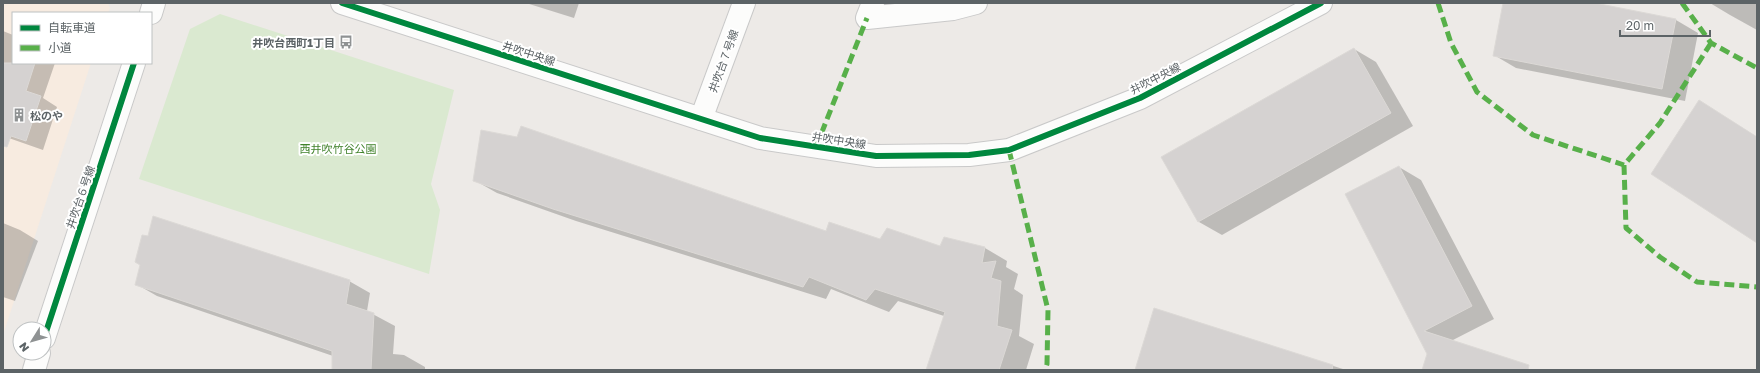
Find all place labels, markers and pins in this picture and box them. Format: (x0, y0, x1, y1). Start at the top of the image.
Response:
bus stop icon: 井吹台西町1丁目 (338, 34, 354, 50)
place label: 井吹台西町1丁目 (252, 36, 335, 49)
building icon: 松のや (11, 107, 27, 123)
place label: 松のや (30, 109, 63, 122)

